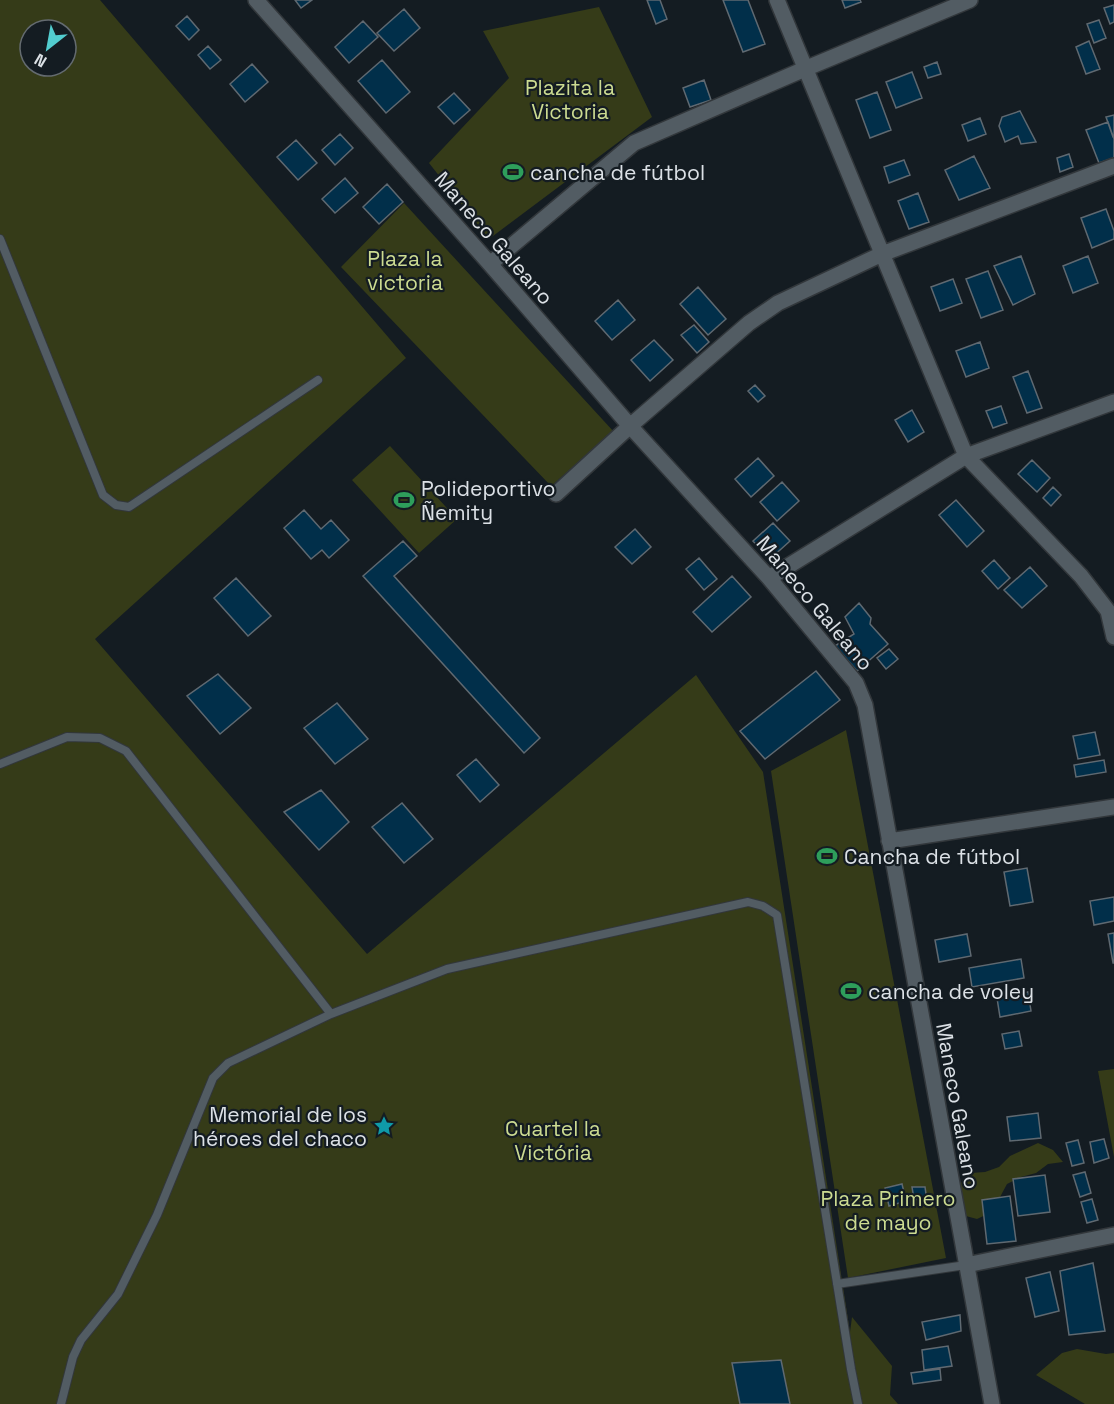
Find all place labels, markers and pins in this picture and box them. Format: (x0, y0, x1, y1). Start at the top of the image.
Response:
place label: cancha de fútbol (530, 159, 705, 186)
sports icon: cancha de fútbol (501, 160, 525, 184)
place label: Polideportivo Ñemity (421, 475, 556, 526)
sports icon: Polideportivo Ñemity (392, 488, 416, 512)
place label: Cancha de fútbol (844, 843, 1020, 870)
sports icon: Cancha de fútbol (815, 844, 839, 868)
place label: cancha de voley (868, 978, 1034, 1005)
sports icon: cancha de voley (839, 979, 863, 1003)
place label: Memorial de los héroes del chaco (193, 1101, 367, 1152)
place icon: Memorial de los héroes del chaco (372, 1114, 396, 1138)

